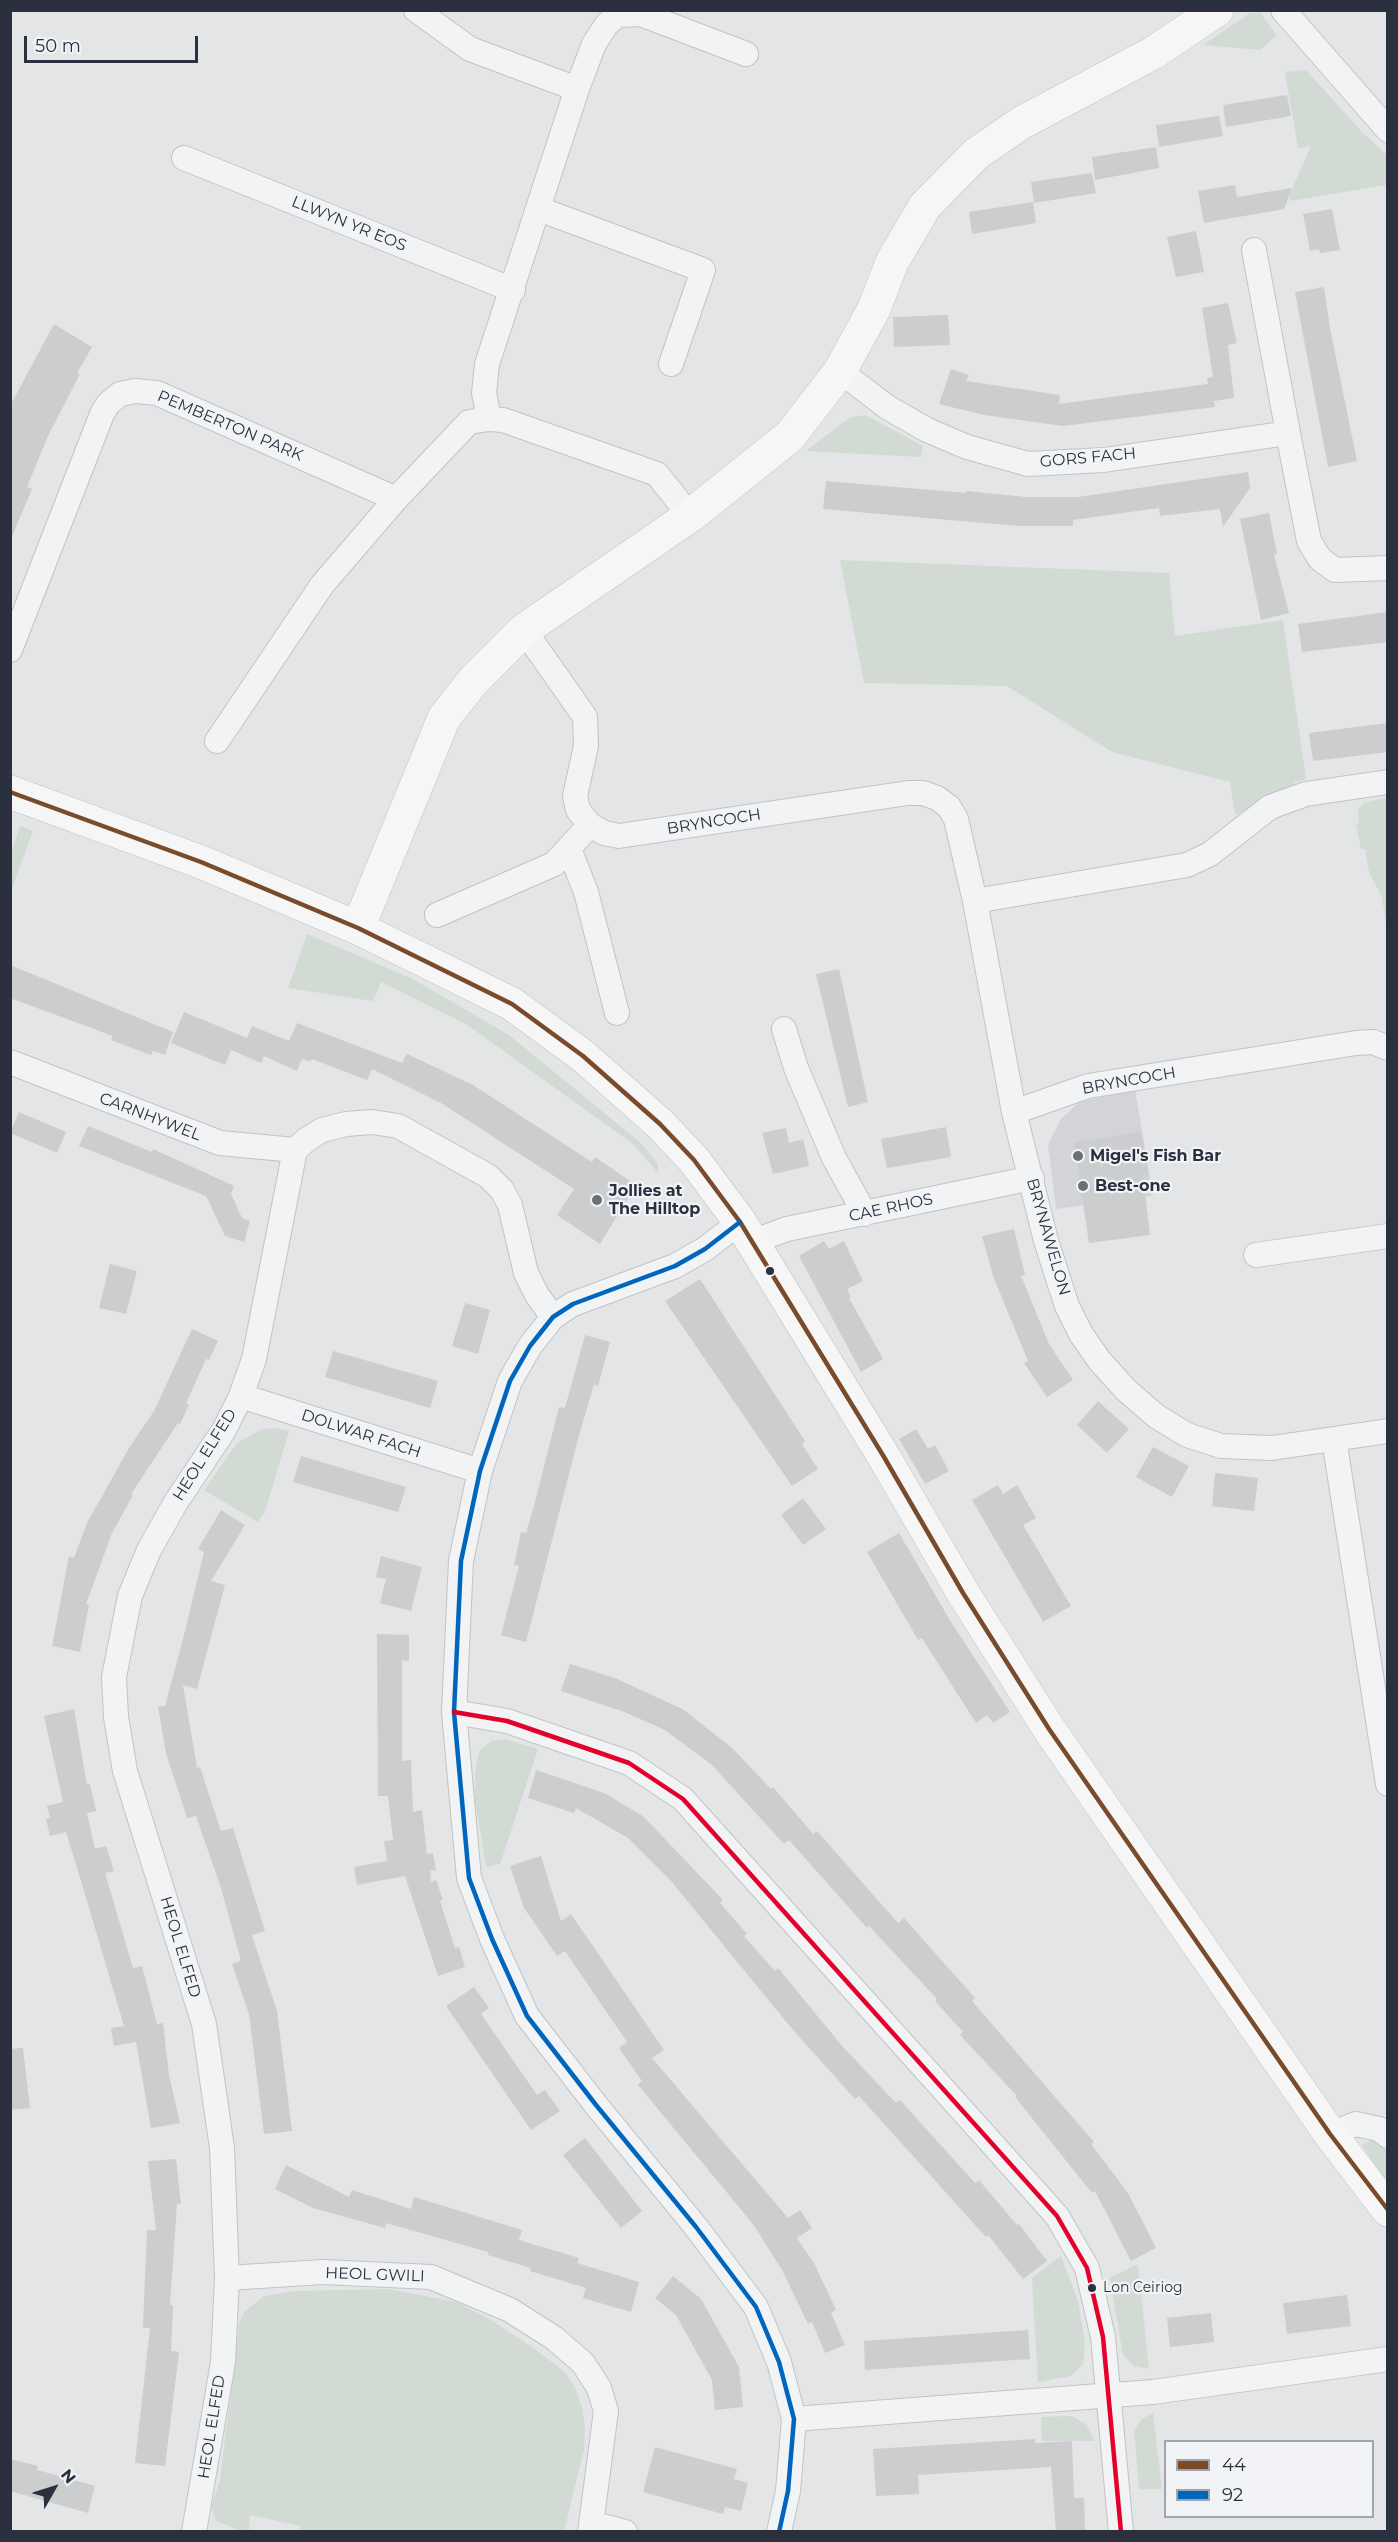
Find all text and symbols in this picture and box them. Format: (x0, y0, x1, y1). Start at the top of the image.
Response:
scale bar (27, 24, 201, 62)
text: 50 m (35, 35, 81, 57)
street label: LLWYN YR EOS (289, 192, 409, 256)
street label: PEMBERTON PARK (154, 387, 306, 465)
street label: GORS FACH (1039, 444, 1137, 472)
street label: BRYNCOCH (666, 805, 762, 839)
street label: BRYNCOCH (1081, 1063, 1177, 1099)
street label: CARNHYWEL (96, 1089, 204, 1145)
place label: Migel's Fish Bar (1090, 1146, 1221, 1166)
marker: Migel's Fish Bar (1071, 1149, 1085, 1163)
street label: BRYNAWELON (1022, 1176, 1074, 1298)
place label: Best-one (1095, 1176, 1171, 1196)
marker: Best-one (1076, 1179, 1090, 1193)
place label: Jollies at The Hilltop (609, 1181, 700, 1219)
street label: CAE RHOS (847, 1190, 935, 1226)
marker: Jollies at The Hilltop (590, 1193, 604, 1207)
unlabelled marker (764, 1265, 776, 1277)
street label: HEOL ELFED (169, 1405, 241, 1505)
street label: DOLWAR FACH (299, 1406, 423, 1462)
street label: HEOL ELFED (155, 1894, 205, 2000)
street label: HEOL GWILI (325, 2264, 425, 2286)
place label: Lon Ceiriog (1103, 2280, 1183, 2296)
marker: Lon Ceiriog (1086, 2282, 1098, 2294)
street label: HEOL ELFED (194, 2374, 230, 2480)
legend (1164, 2440, 1374, 2518)
text: 44 (1222, 2454, 1246, 2476)
north arrow (24, 2458, 84, 2518)
text: N (57, 2465, 80, 2487)
text: 92 (1222, 2484, 1243, 2506)

